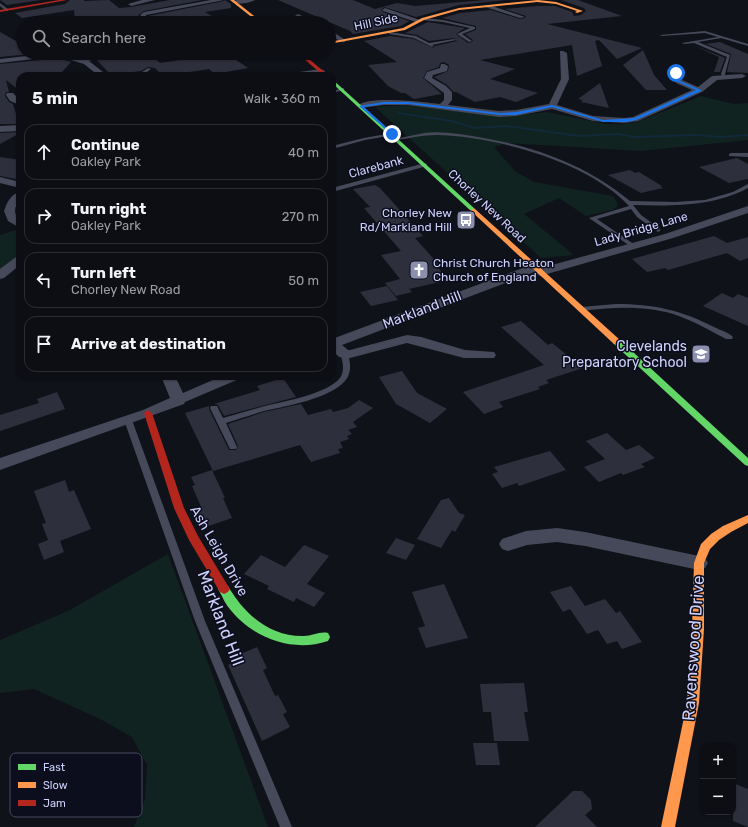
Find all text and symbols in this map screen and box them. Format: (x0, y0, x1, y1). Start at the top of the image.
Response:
street label: Hill Side (353, 10, 399, 33)
search box (16, 16, 336, 60)
icon: search (30, 27, 52, 49)
text: Search here (62, 29, 146, 47)
route start (667, 64, 685, 82)
text: 5 min (32, 88, 78, 108)
text: Walk · 360 m (244, 91, 320, 106)
route end (383, 125, 401, 143)
text: Continue (71, 136, 140, 154)
icon: ahead (33, 141, 55, 163)
text: 40 m (288, 145, 319, 160)
street label: Clarebank (347, 153, 406, 181)
text: Oakley Park (71, 154, 141, 169)
street label: Chorley New Road (445, 166, 529, 246)
text: Turn right (71, 200, 146, 218)
icon: right (33, 205, 55, 227)
place label: Chorley New Rd/Markland Hill (360, 206, 452, 234)
text: 270 m (282, 209, 319, 224)
bus stop icon: Chorley New Rd/Markland Hill (455, 209, 477, 231)
street label: Lady Bridge Lane (593, 209, 690, 249)
text: Oakley Park (71, 218, 141, 233)
place label: Christ Church Heaton Church of England (433, 256, 554, 284)
church icon: Christ Church Heaton Church of England (408, 259, 430, 281)
text: Turn left (71, 264, 136, 282)
icon: left (33, 269, 55, 291)
text: 50 m (288, 273, 319, 288)
text: Chorley New Road (71, 282, 180, 297)
street label: Markland Hill (380, 287, 464, 333)
icon: arrive (33, 333, 55, 355)
text: Arrive at destination (71, 335, 226, 353)
place label: Clevelands Preparatory School (562, 338, 687, 371)
school or university icon: Clevelands Preparatory School (690, 343, 712, 365)
street label: Ash Leigh Drive (186, 503, 252, 599)
street label: Markland Hill (194, 567, 248, 669)
street label: Ravenswood Drive (678, 575, 708, 721)
map controls (700, 743, 736, 815)
button: + (700, 743, 736, 779)
legend (10, 753, 142, 817)
text: Fast (43, 761, 66, 774)
text: Slow (43, 779, 68, 792)
button: − (700, 779, 736, 815)
text: Jam (43, 797, 66, 810)

